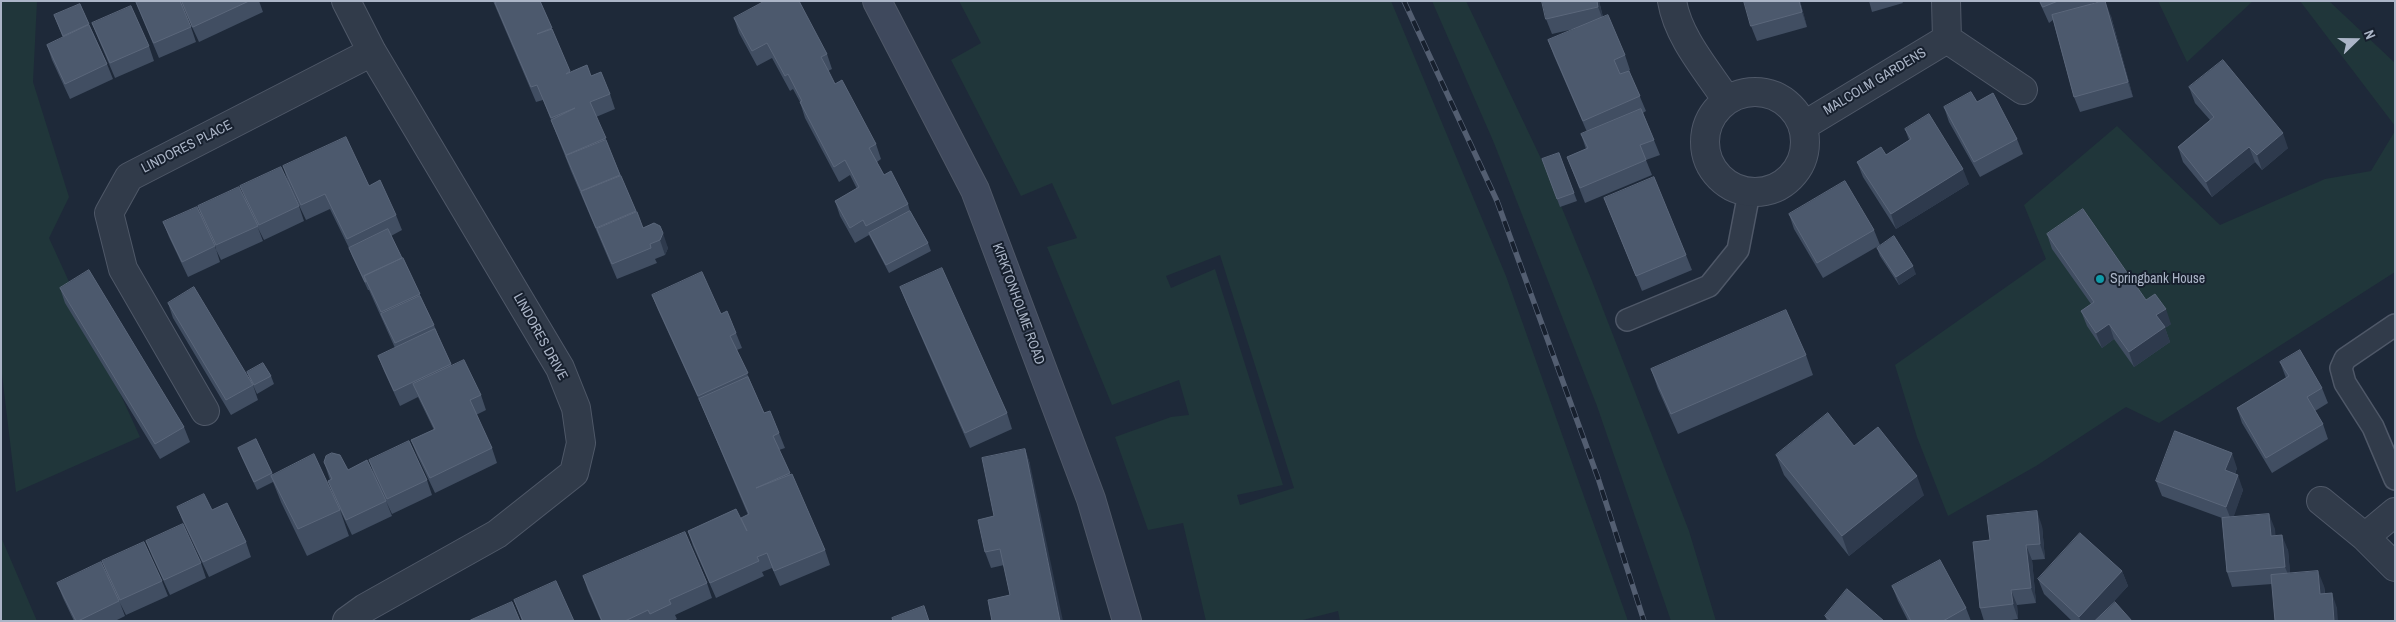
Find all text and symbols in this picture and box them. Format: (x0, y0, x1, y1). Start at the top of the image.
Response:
north arrow (2331, 15, 2381, 65)
text: N (2360, 27, 2380, 42)
street label: MALCOLM GARDENS (1821, 45, 1929, 119)
street label: LINDORES PLACE (139, 117, 235, 177)
street label: KIRKTONHOLME ROAD (988, 241, 1048, 367)
place label: Springbank House (2110, 271, 2205, 287)
marker: Springbank House (2094, 273, 2106, 285)
street label: LINDORES DRIVE (509, 291, 571, 383)

